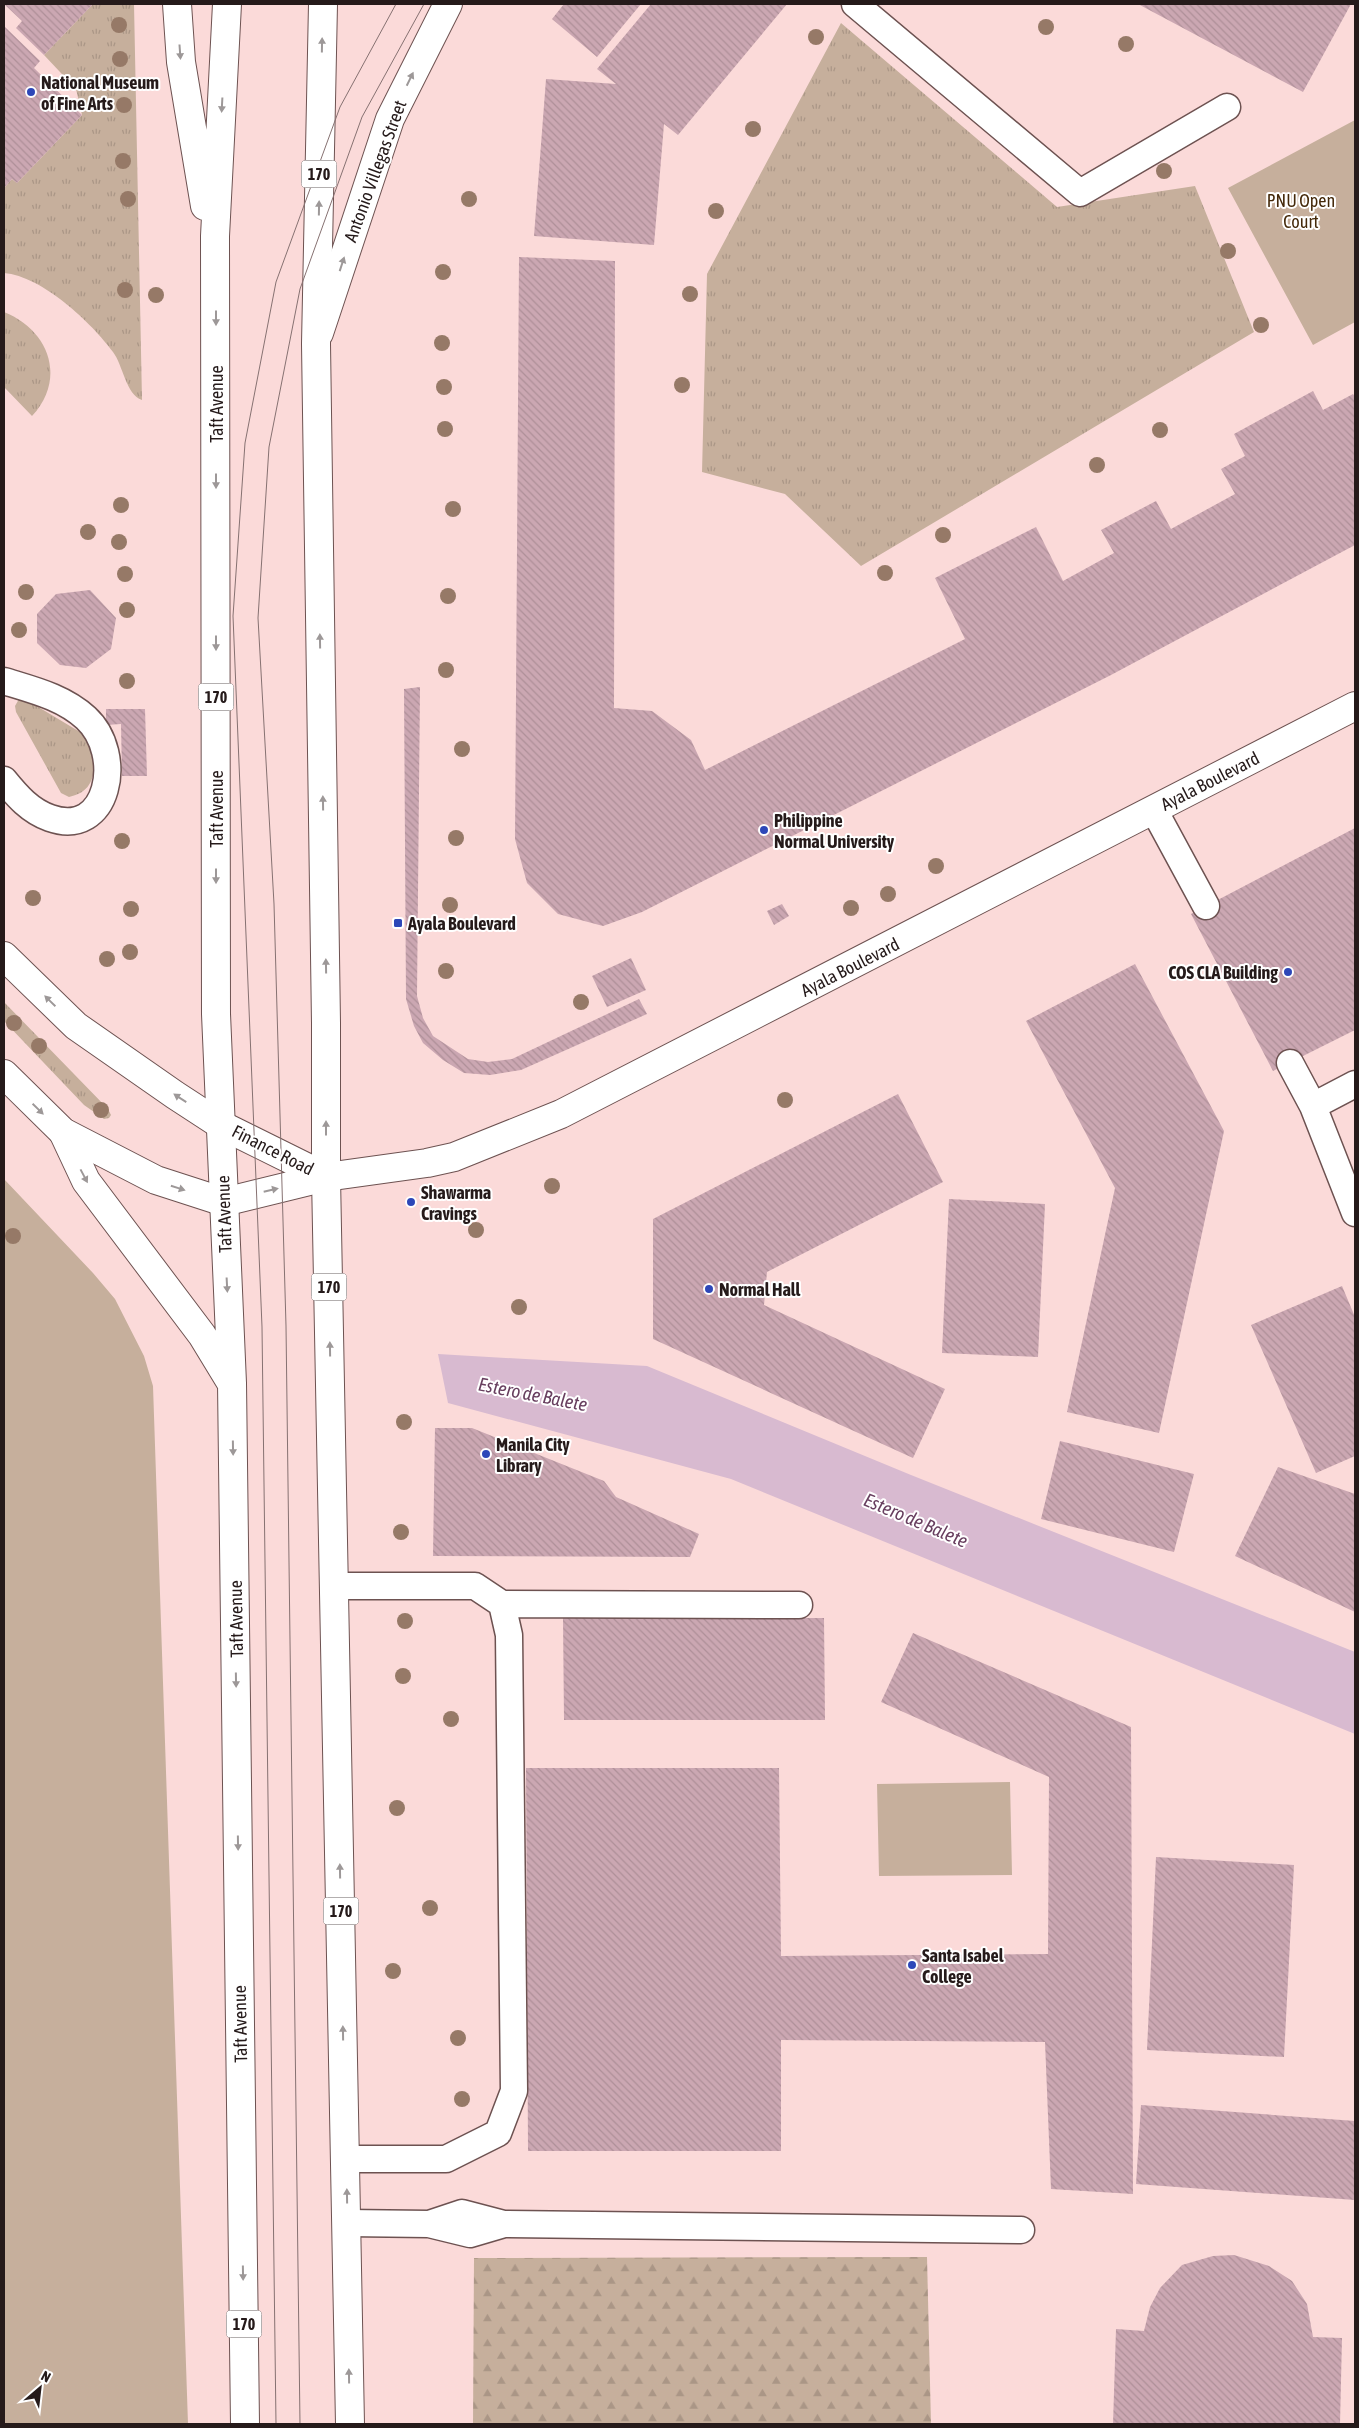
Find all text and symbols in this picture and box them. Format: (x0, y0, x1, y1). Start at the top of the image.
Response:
one-way arrow (318, 37, 326, 53)
one-way arrow (177, 45, 185, 61)
place label: National Museum of Fine Arts (41, 72, 159, 114)
one-way arrow (406, 72, 414, 86)
marker: National Museum of Fine Arts (25, 86, 37, 98)
one-way arrow (217, 97, 225, 113)
street label: Antonio Villegas Street (340, 97, 410, 245)
road number: 170 (302, 160, 336, 188)
park label: PNU Open Court (1267, 190, 1335, 232)
one-way arrow (315, 200, 323, 216)
one-way arrow (339, 257, 346, 272)
one-way arrow (212, 310, 220, 326)
street label: Taft Avenue (206, 365, 227, 443)
one-way arrow (212, 473, 220, 489)
one-way arrow (316, 633, 324, 649)
one-way arrow (212, 635, 220, 651)
road number: 170 (198, 684, 234, 710)
street label: Ayala Boulevard (1157, 747, 1263, 815)
street label: Taft Avenue (206, 770, 227, 848)
one-way arrow (319, 795, 327, 811)
place label: Philippine Normal University (774, 810, 895, 852)
marker: Philippine Normal University (758, 824, 770, 836)
one-way arrow (212, 868, 220, 884)
place label: Ayala Boulevard (407, 913, 516, 934)
marker: Ayala Boulevard (392, 917, 404, 929)
street label: Ayala Boulevard (797, 933, 903, 1001)
one-way arrow (321, 958, 329, 974)
place label: COS CLA Building (1168, 962, 1278, 983)
marker: COS CLA Building (1282, 966, 1294, 978)
one-way arrow (44, 995, 56, 1007)
one-way arrow (174, 1093, 187, 1103)
one-way arrow (32, 1103, 44, 1115)
street label: Finance Road (229, 1120, 317, 1180)
one-way arrow (322, 1120, 330, 1136)
one-way arrow (80, 1169, 88, 1183)
street label: Taft Avenue (212, 1175, 236, 1253)
place label: Shawarma Cravings (421, 1182, 491, 1224)
one-way arrow (171, 1185, 186, 1193)
one-way arrow (264, 1186, 279, 1194)
marker: Shawarma Cravings (405, 1196, 417, 1208)
road number: 170 (312, 1274, 346, 1300)
one-way arrow (224, 1277, 232, 1293)
place label: Normal Hall (719, 1279, 801, 1300)
marker: Normal Hall (703, 1283, 715, 1295)
one-way arrow (326, 1340, 334, 1356)
water label: Estero de Balete (477, 1373, 589, 1415)
place label: Manila City Library (496, 1434, 570, 1476)
one-way arrow (229, 1440, 237, 1456)
marker: Manila City Library (480, 1448, 492, 1460)
water label: Estero de Balete (861, 1488, 971, 1552)
street label: Taft Avenue (225, 1580, 247, 1658)
one-way arrow (233, 1672, 241, 1688)
one-way arrow (234, 1835, 242, 1851)
one-way arrow (336, 1862, 344, 1878)
road number: 170 (324, 1898, 358, 1924)
place label: Santa Isabel College (922, 1945, 1004, 1987)
marker: Santa Isabel College (906, 1959, 918, 1971)
street label: Taft Avenue (229, 1985, 251, 2063)
one-way arrow (339, 2025, 347, 2041)
one-way arrow (342, 2187, 350, 2203)
one-way arrow (239, 2265, 247, 2281)
road number: 170 (226, 2310, 262, 2338)
north arrow (15, 2363, 65, 2413)
one-way arrow (345, 2367, 353, 2383)
text: N (39, 2368, 54, 2386)

